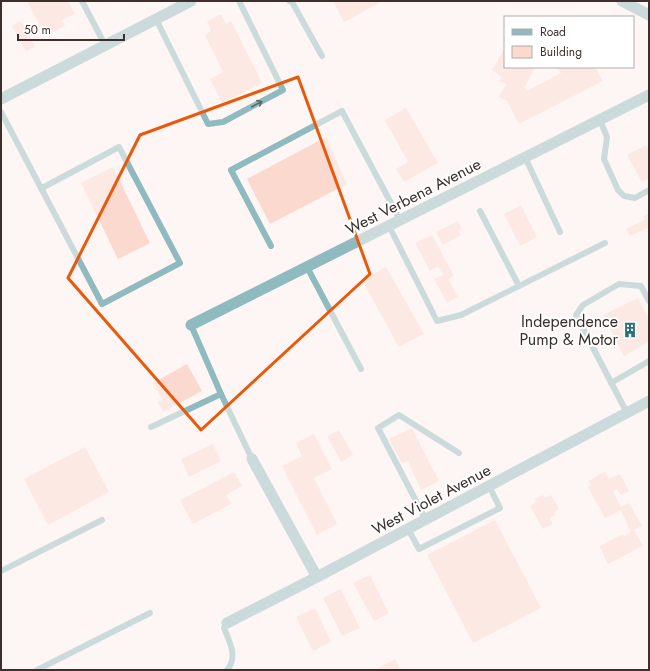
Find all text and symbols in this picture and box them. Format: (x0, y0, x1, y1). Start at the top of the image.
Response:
scale bar (18, 16, 124, 42)
legend (504, 16, 634, 68)
text: 50 m (24, 21, 51, 39)
text: Road (540, 23, 566, 41)
text: Building (540, 43, 582, 61)
one-way arrow (251, 99, 263, 107)
street label: West Verbena Avenue (342, 152, 485, 241)
place label: Independence Pump & Motor (519, 310, 619, 351)
building icon: Independence Pump & Motor (621, 321, 639, 339)
street label: West Violet Avenue (368, 458, 495, 541)

